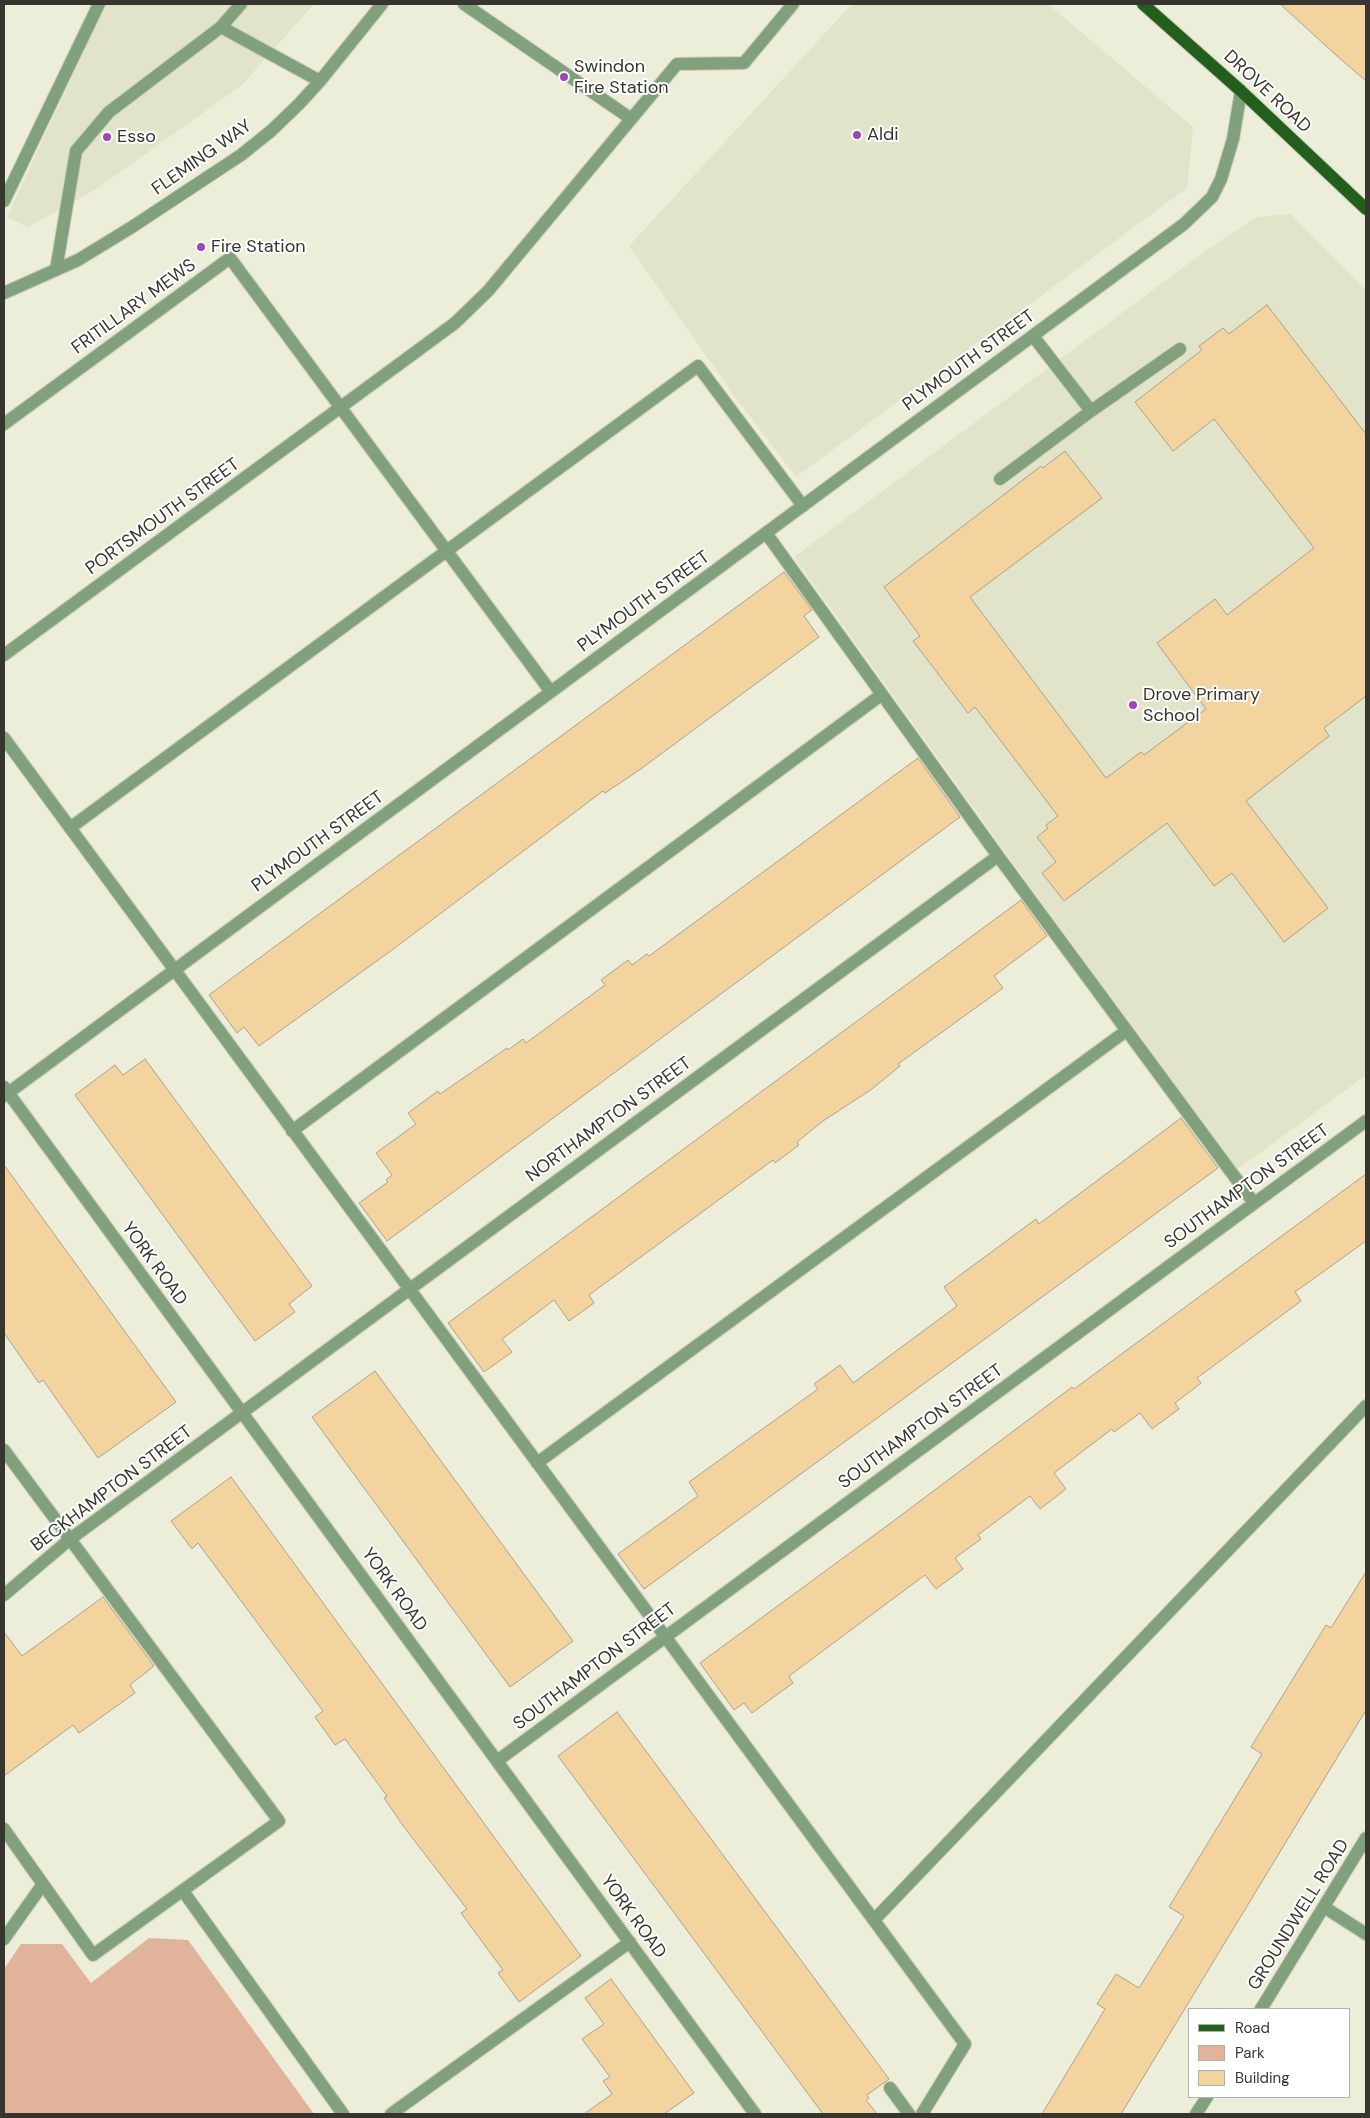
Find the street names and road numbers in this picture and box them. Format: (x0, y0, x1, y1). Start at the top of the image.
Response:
street label: DROVE ROAD (1219, 46, 1315, 138)
street label: FLEMING WAY (148, 116, 256, 200)
street label: FRITILLARY MEWS (68, 255, 200, 359)
street label: PLYMOUTH STREET (899, 306, 1039, 416)
street label: PORTSMOUTH STREET (82, 454, 244, 580)
street label: PLYMOUTH STREET (574, 547, 714, 657)
street label: PLYMOUTH STREET (248, 787, 388, 897)
street label: NORTHAMPTON STREET (522, 1053, 696, 1187)
street label: SOUTHAMPTON STREET (1161, 1120, 1333, 1254)
street label: YORK ROAD (117, 1218, 191, 1310)
street label: SOUTHAMPTON STREET (835, 1360, 1007, 1494)
street label: BECKHAMPTON STREET (27, 1421, 197, 1557)
street label: YORK ROAD (357, 1544, 431, 1636)
street label: SOUTHAMPTON STREET (509, 1599, 681, 1735)
street label: GROUNDWELL ROAD (1244, 1836, 1354, 1994)
street label: YORK ROAD (596, 1871, 670, 1963)

